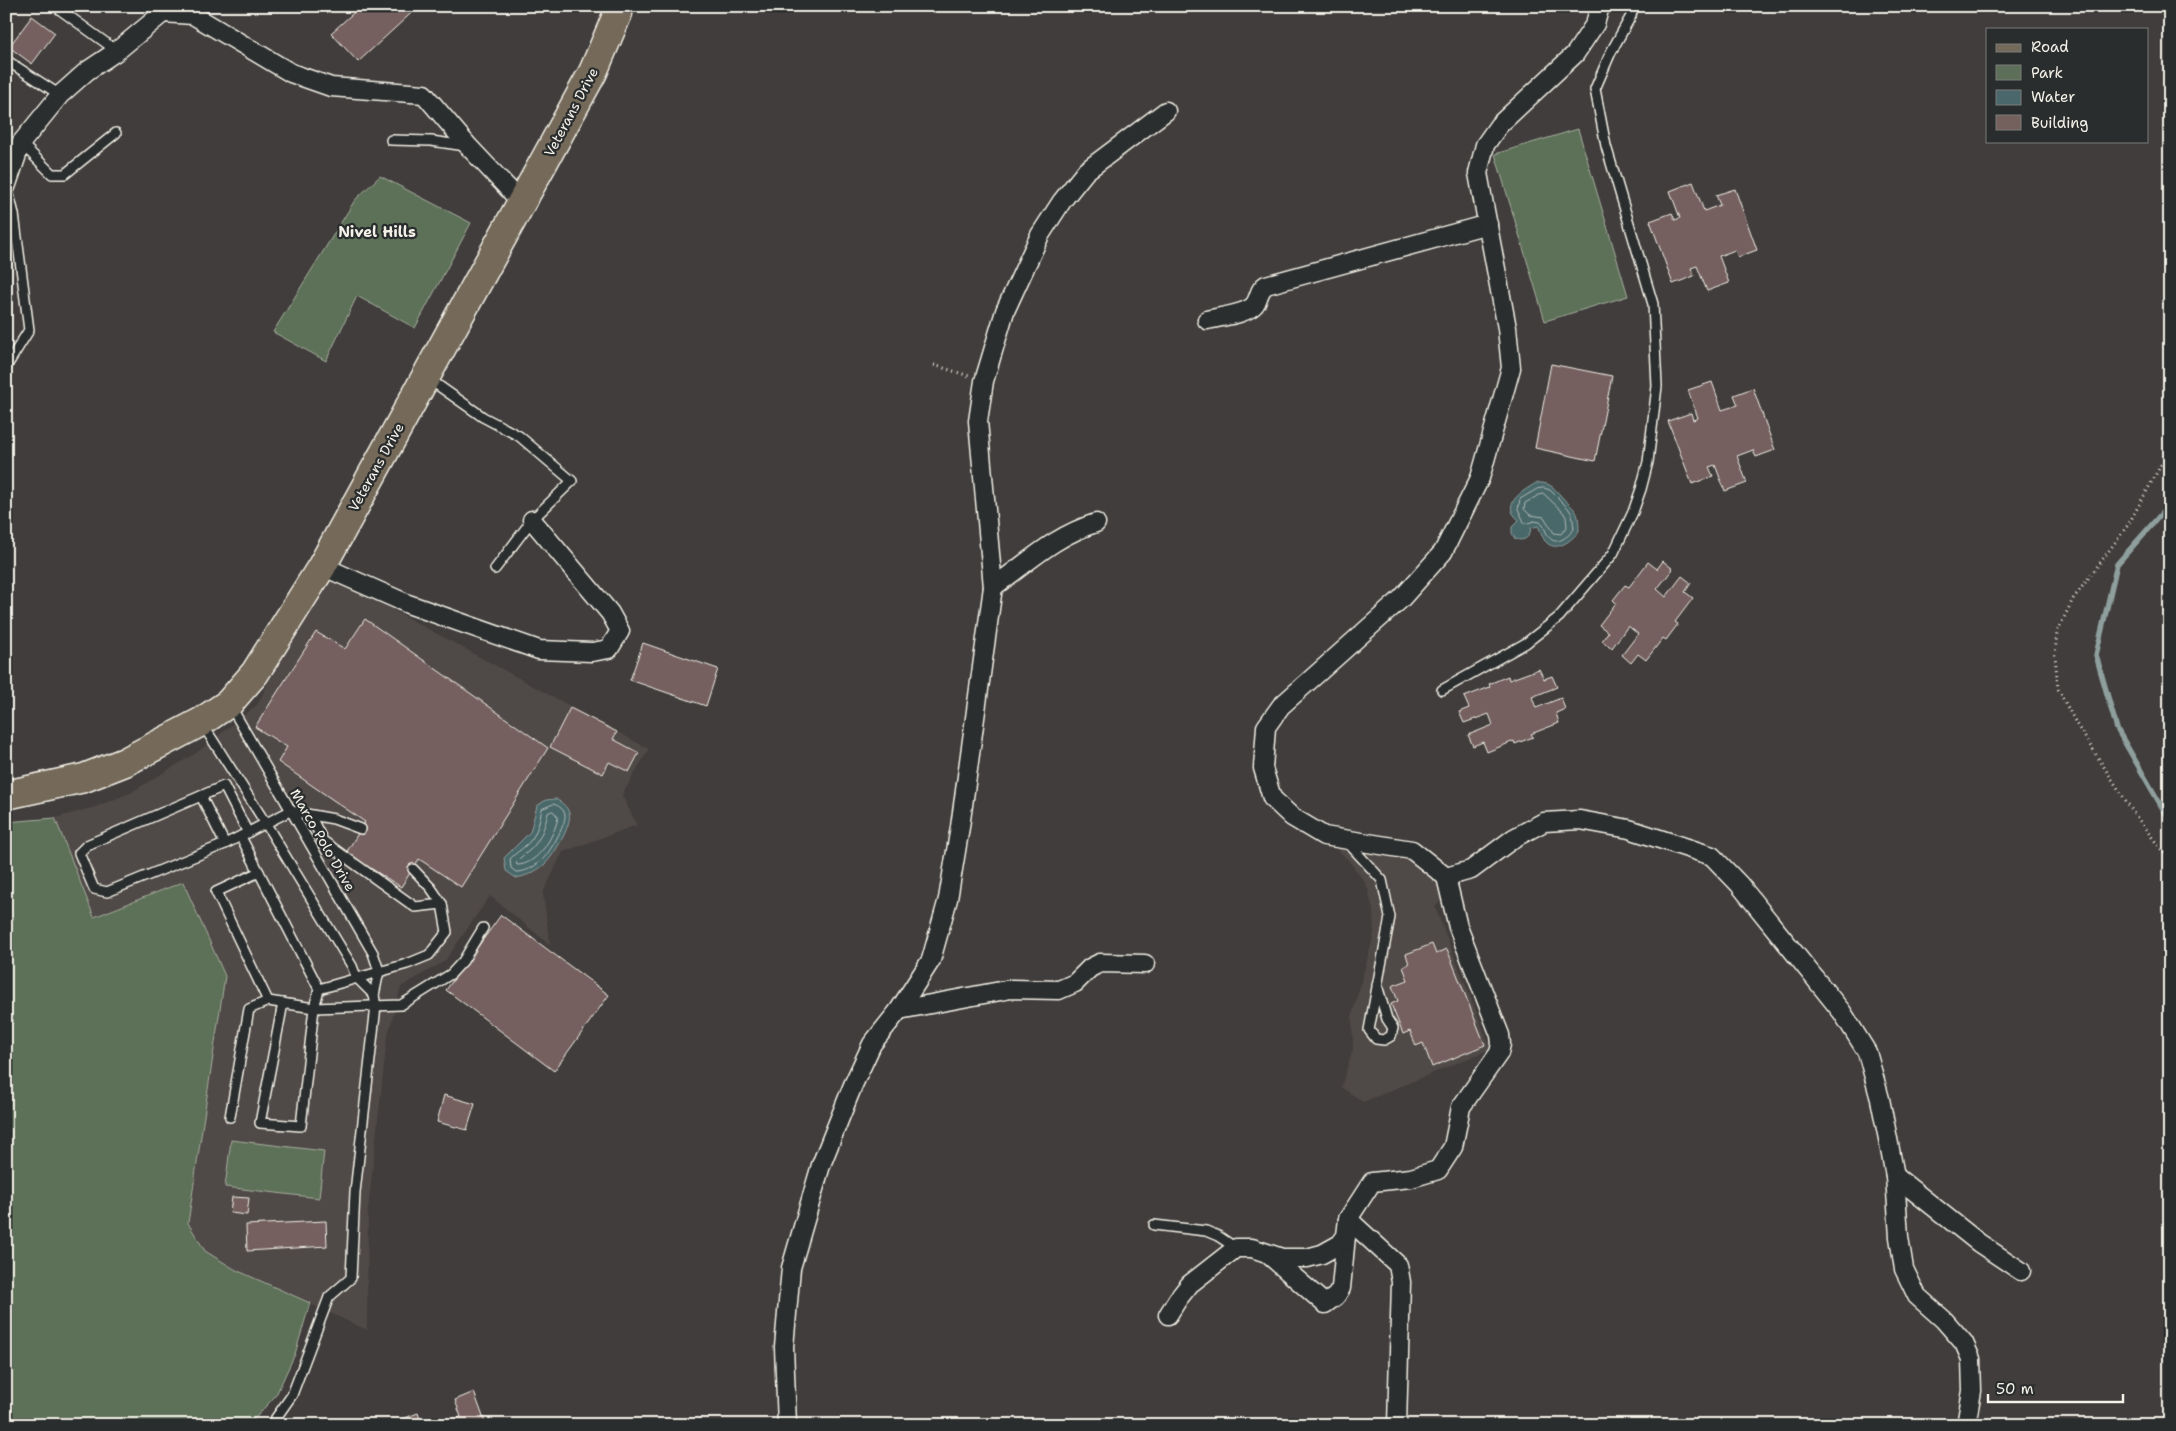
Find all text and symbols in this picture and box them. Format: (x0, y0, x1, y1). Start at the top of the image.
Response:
legend (1986, 28, 2148, 142)
text: Road (2031, 37, 2069, 57)
text: Park (2031, 63, 2063, 83)
street label: Veterans Drive (540, 64, 602, 160)
text: Water (2031, 87, 2075, 107)
text: Building (2031, 113, 2088, 133)
district label: Nivel Hills (338, 222, 416, 242)
street label: Veterans Drive (344, 420, 408, 514)
street label: Marco Polo Drive (286, 786, 360, 895)
scale bar (1988, 1371, 2124, 1403)
text: 50 m (1996, 1379, 2034, 1399)

